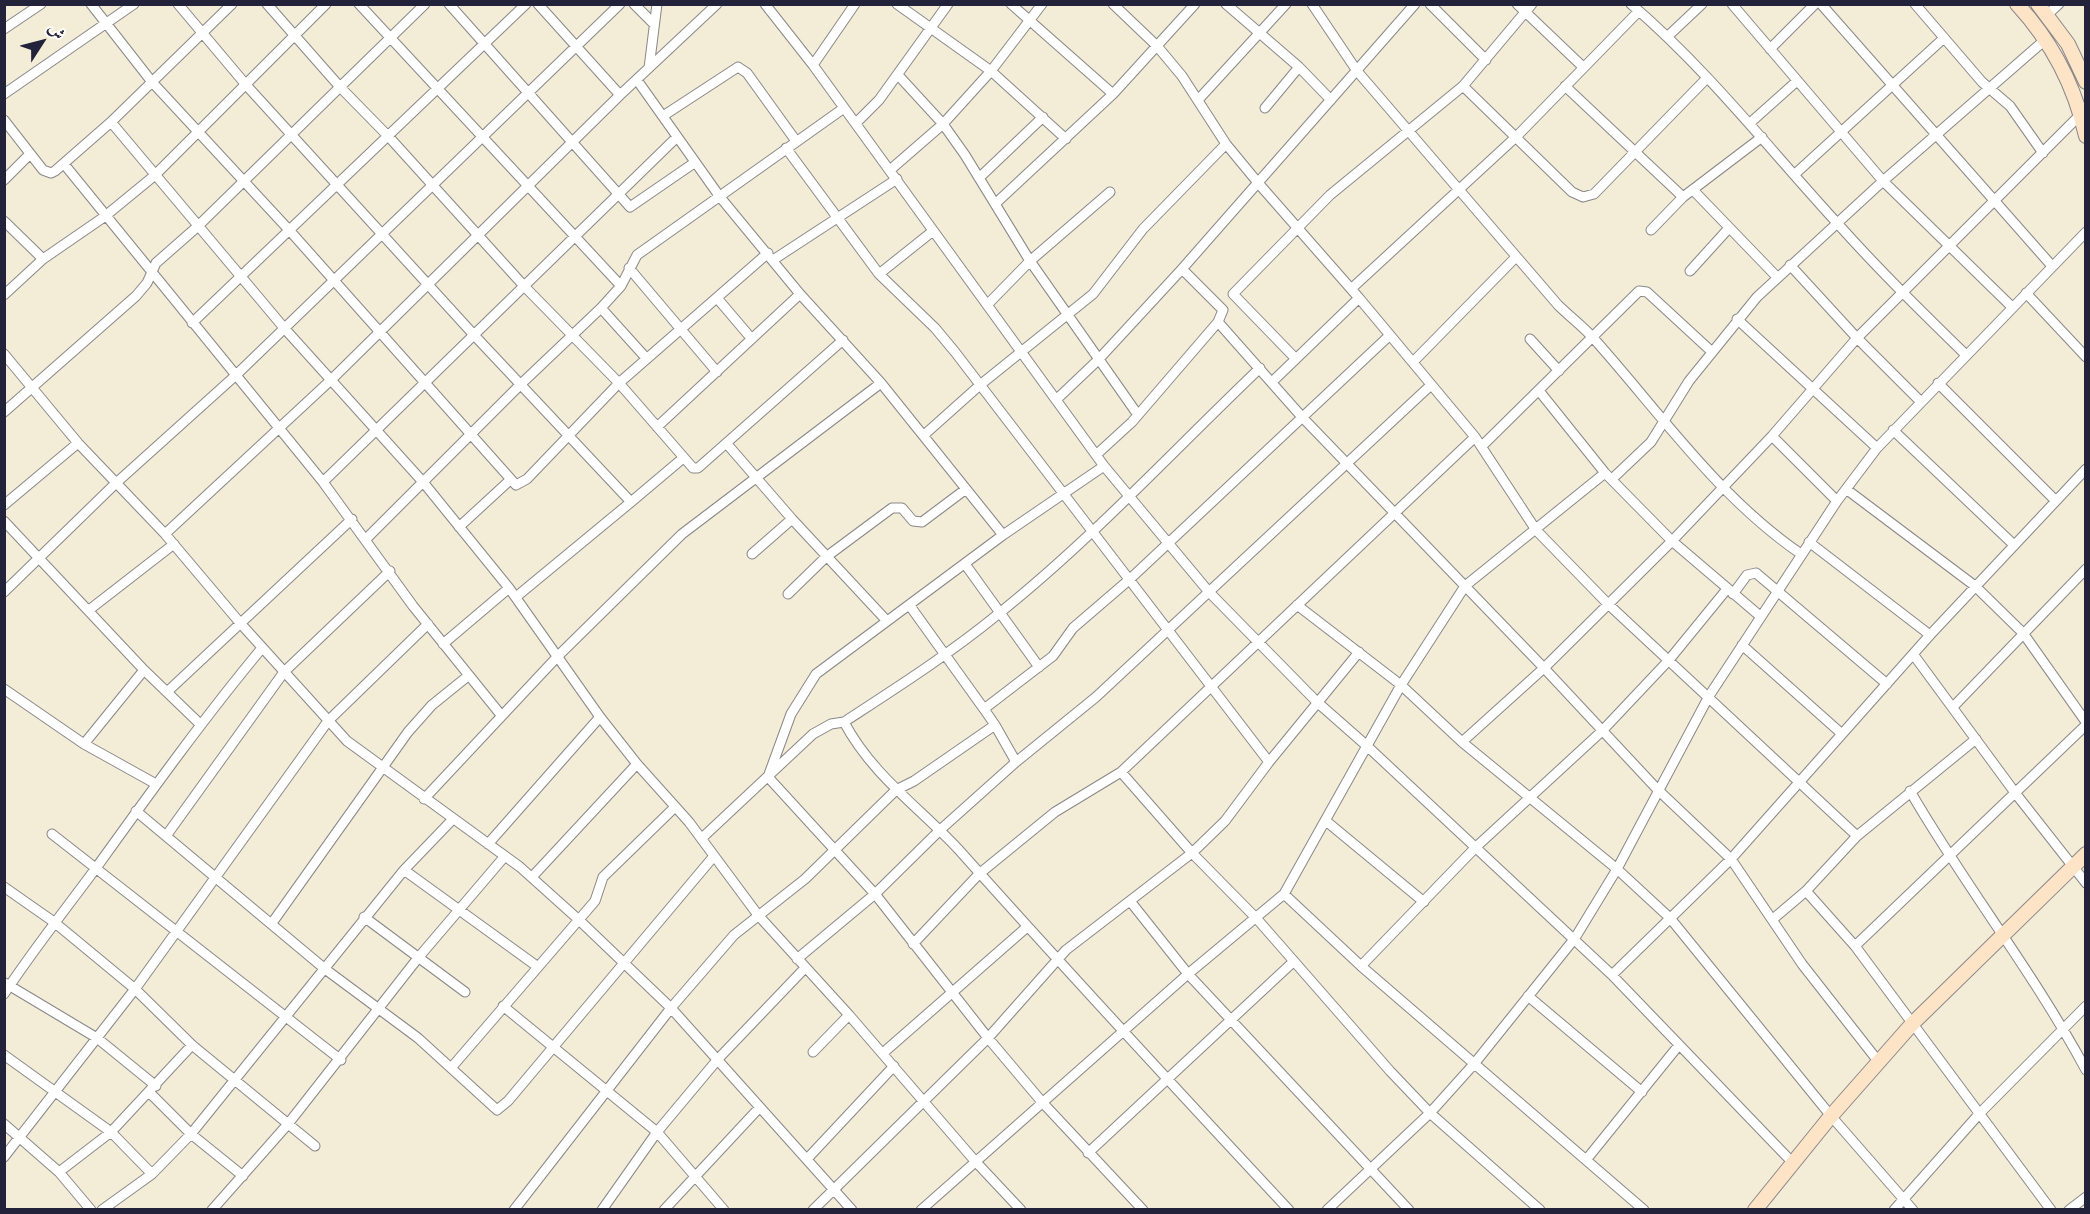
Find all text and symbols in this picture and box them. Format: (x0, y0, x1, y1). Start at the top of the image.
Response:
north arrow (12, 12, 72, 72)
text: ش (43, 19, 70, 44)

